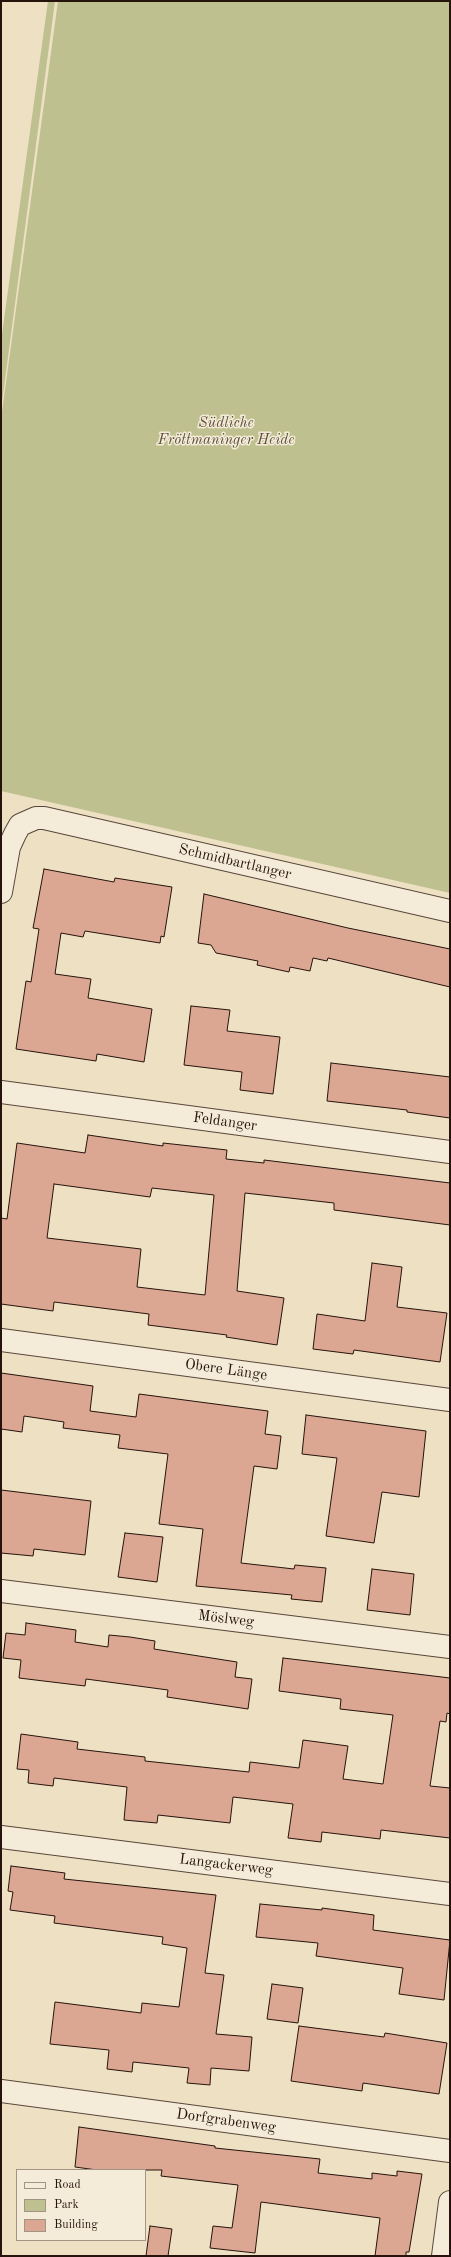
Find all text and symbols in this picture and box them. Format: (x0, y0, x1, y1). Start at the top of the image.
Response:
park label: Südliche Fröttmaninger Heide (158, 414, 294, 449)
street label: Schmidbartlanger (177, 840, 293, 884)
street label: Feldanger (192, 1109, 258, 1135)
street label: Obere Länge (184, 1355, 268, 1385)
street label: Möslweg (197, 1607, 255, 1631)
street label: Langackerweg (178, 1850, 274, 1880)
street label: Dorfgrabenweg (175, 2105, 277, 2137)
legend (16, 2169, 146, 2241)
text: Road (54, 2179, 81, 2191)
text: Park (54, 2199, 79, 2211)
text: Building (54, 2219, 98, 2231)

